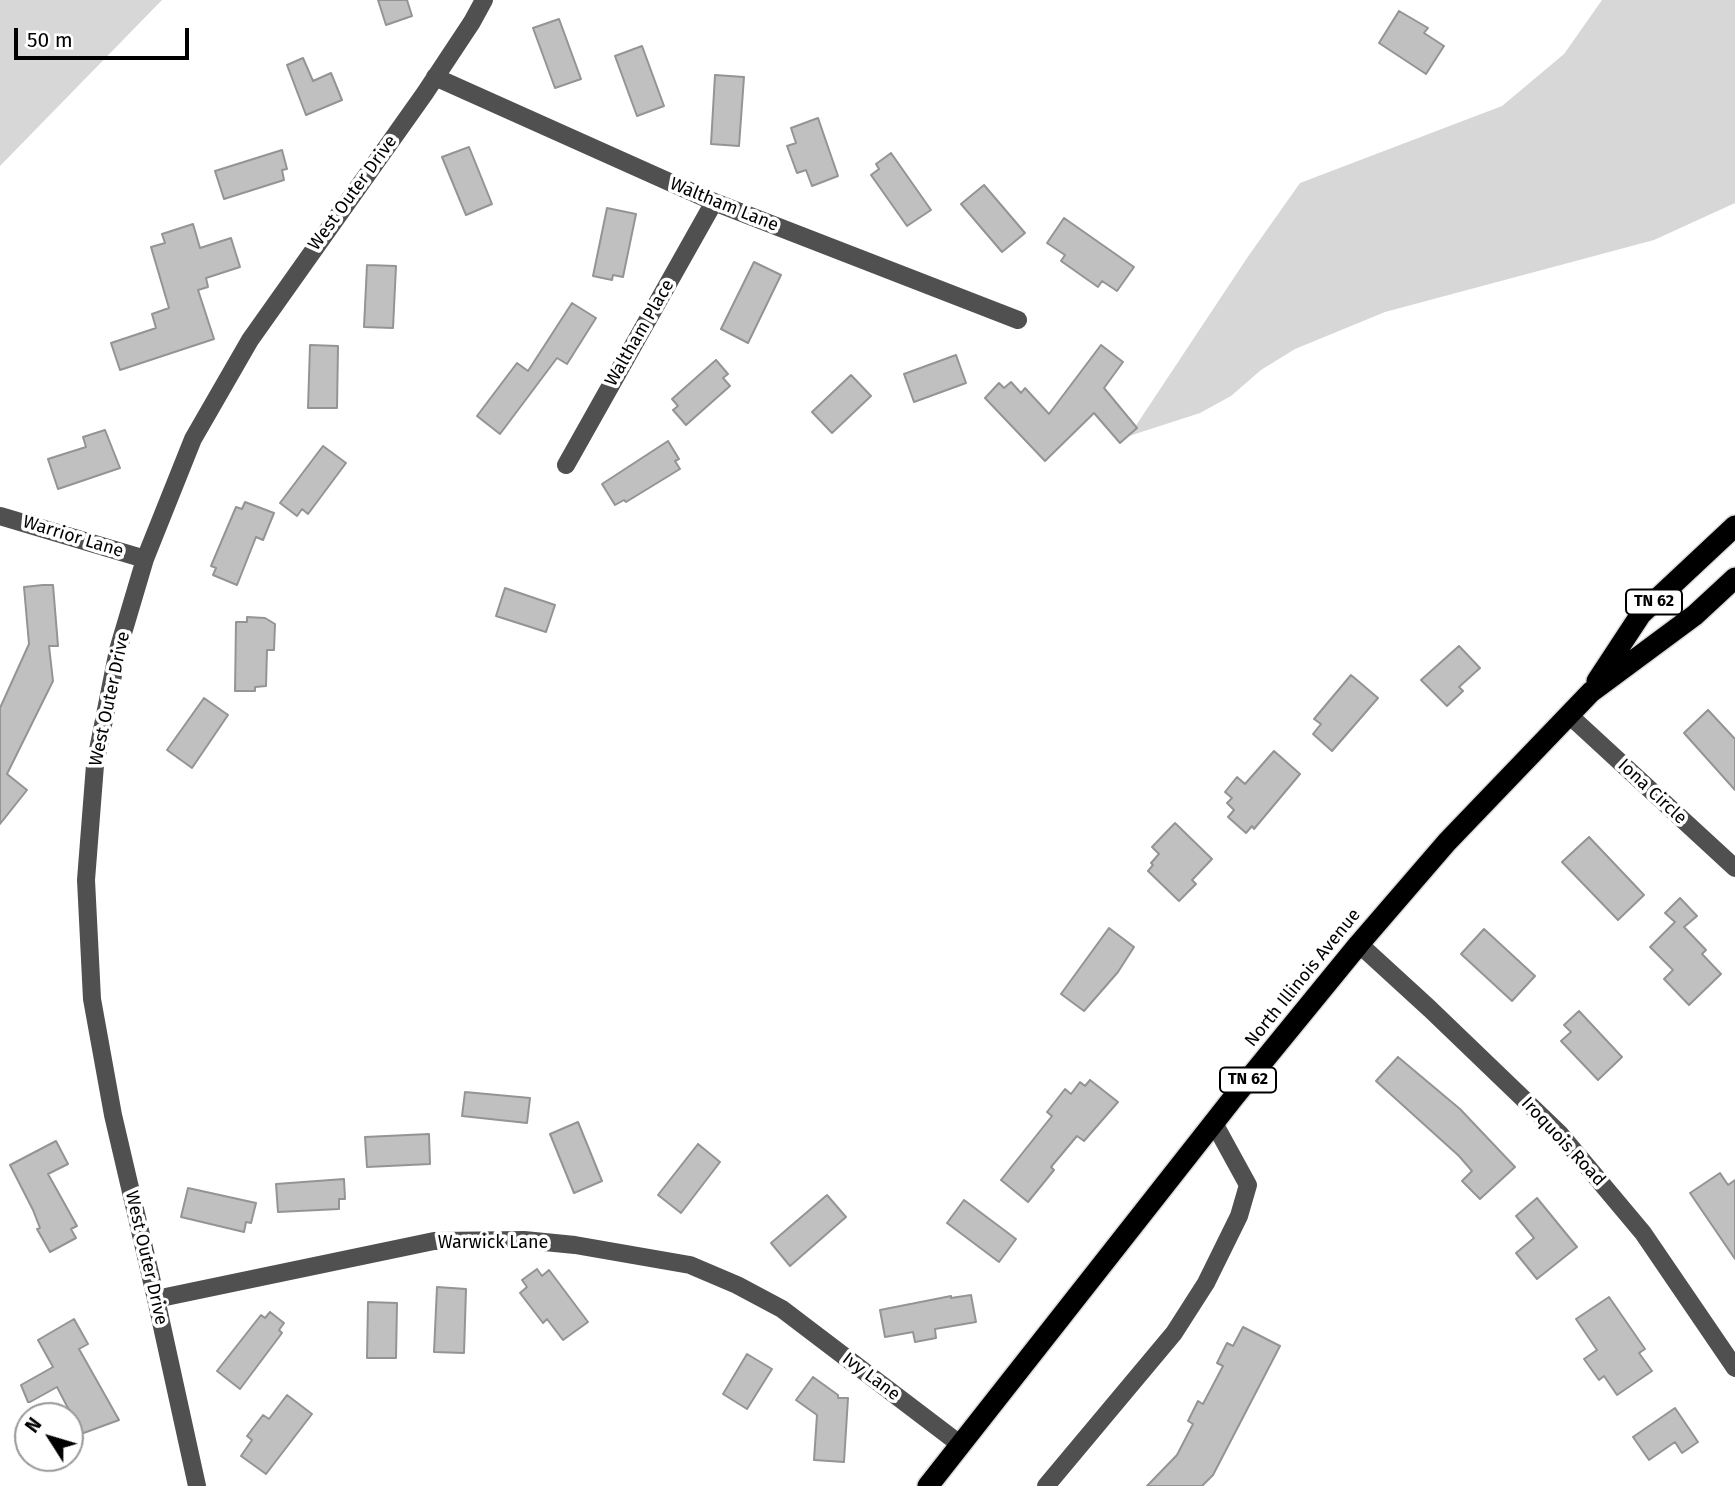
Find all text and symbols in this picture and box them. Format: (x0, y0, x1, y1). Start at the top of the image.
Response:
scale bar (18, 14, 192, 58)
text: 50 m (27, 27, 73, 53)
street label: West Outer Drive (304, 131, 402, 255)
street label: Waltham Lane (667, 173, 781, 237)
street label: Waltham Place (601, 276, 679, 390)
street label: Warrior Lane (20, 511, 126, 563)
road number: TN 62 (1626, 590, 1682, 614)
street label: West Outer Drive (85, 630, 135, 768)
street label: Iona Circle (1613, 755, 1691, 829)
street label: North Illinois Avenue (1241, 905, 1365, 1051)
road number: TN 62 (1220, 1068, 1276, 1092)
street label: Iroquois Road (1516, 1093, 1610, 1191)
street label: West Outer Drive (120, 1189, 172, 1327)
street label: Warwick Lane (438, 1232, 548, 1254)
street label: Ivy Lane (838, 1348, 904, 1406)
north arrow (14, 1402, 84, 1472)
text: N (20, 1413, 46, 1437)

